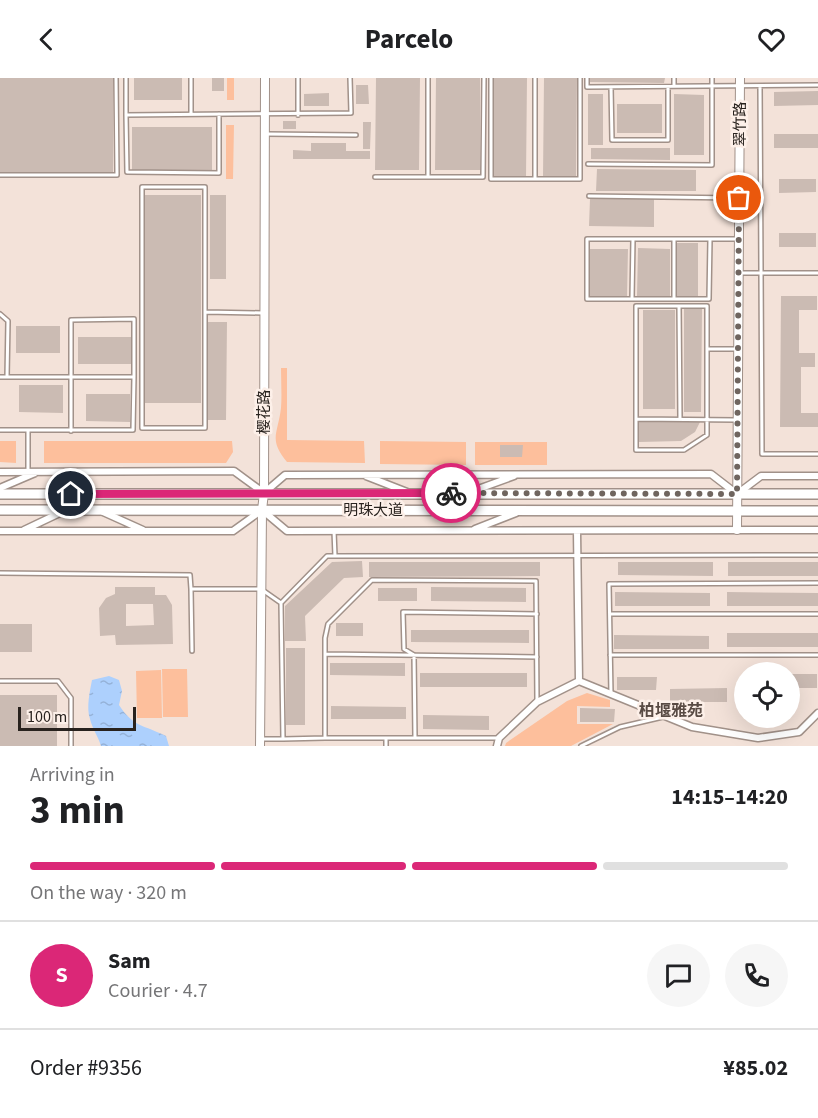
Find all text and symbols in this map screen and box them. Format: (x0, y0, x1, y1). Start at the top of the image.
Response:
text: Parcelo (365, 20, 453, 59)
icon: back (30, 23, 63, 56)
icon: heart (755, 23, 788, 56)
street label: 翠竹路 (730, 101, 751, 147)
pin (713, 172, 764, 223)
icon: bag (722, 181, 755, 214)
street label: 樱花路 (254, 389, 275, 435)
courier (421, 463, 481, 523)
pin (45, 468, 96, 519)
icon: home (54, 477, 87, 510)
icon: bike (435, 477, 468, 510)
street label: 明珠大道 (343, 500, 403, 521)
map controls (734, 662, 800, 728)
button: locate (734, 662, 800, 728)
district label: 柏堰雅苑 (639, 700, 703, 722)
scale bar (18, 704, 136, 732)
text: 100 m (27, 706, 67, 728)
text: Arriving in (30, 761, 115, 789)
text: 14:15–14:20 (671, 781, 788, 813)
text: 3 min (30, 783, 125, 839)
text: On the way · 320 m (30, 879, 187, 907)
button: chat (647, 944, 710, 1007)
button: phone (725, 944, 788, 1007)
text: Sam (108, 945, 151, 977)
text: S (55, 959, 68, 991)
text: Courier · 4.7 (108, 977, 208, 1005)
text: Order #9356 (30, 1052, 142, 1084)
text: ¥85.02 (723, 1052, 788, 1084)

